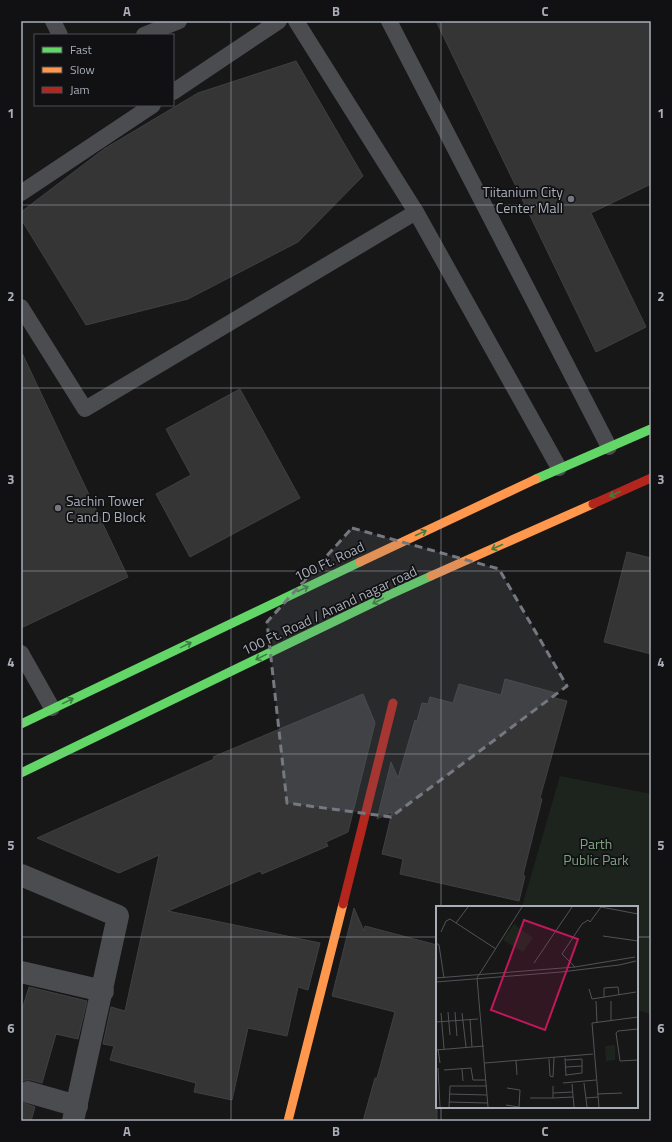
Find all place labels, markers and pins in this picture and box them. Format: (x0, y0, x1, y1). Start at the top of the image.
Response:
place label: Tiitanium City Center Mall (482, 181, 563, 218)
marker: Tiitanium City Center Mall (566, 194, 576, 204)
place label: Sachin Tower C and D Block (66, 490, 146, 527)
marker: Sachin Tower C and D Block (53, 503, 63, 513)

